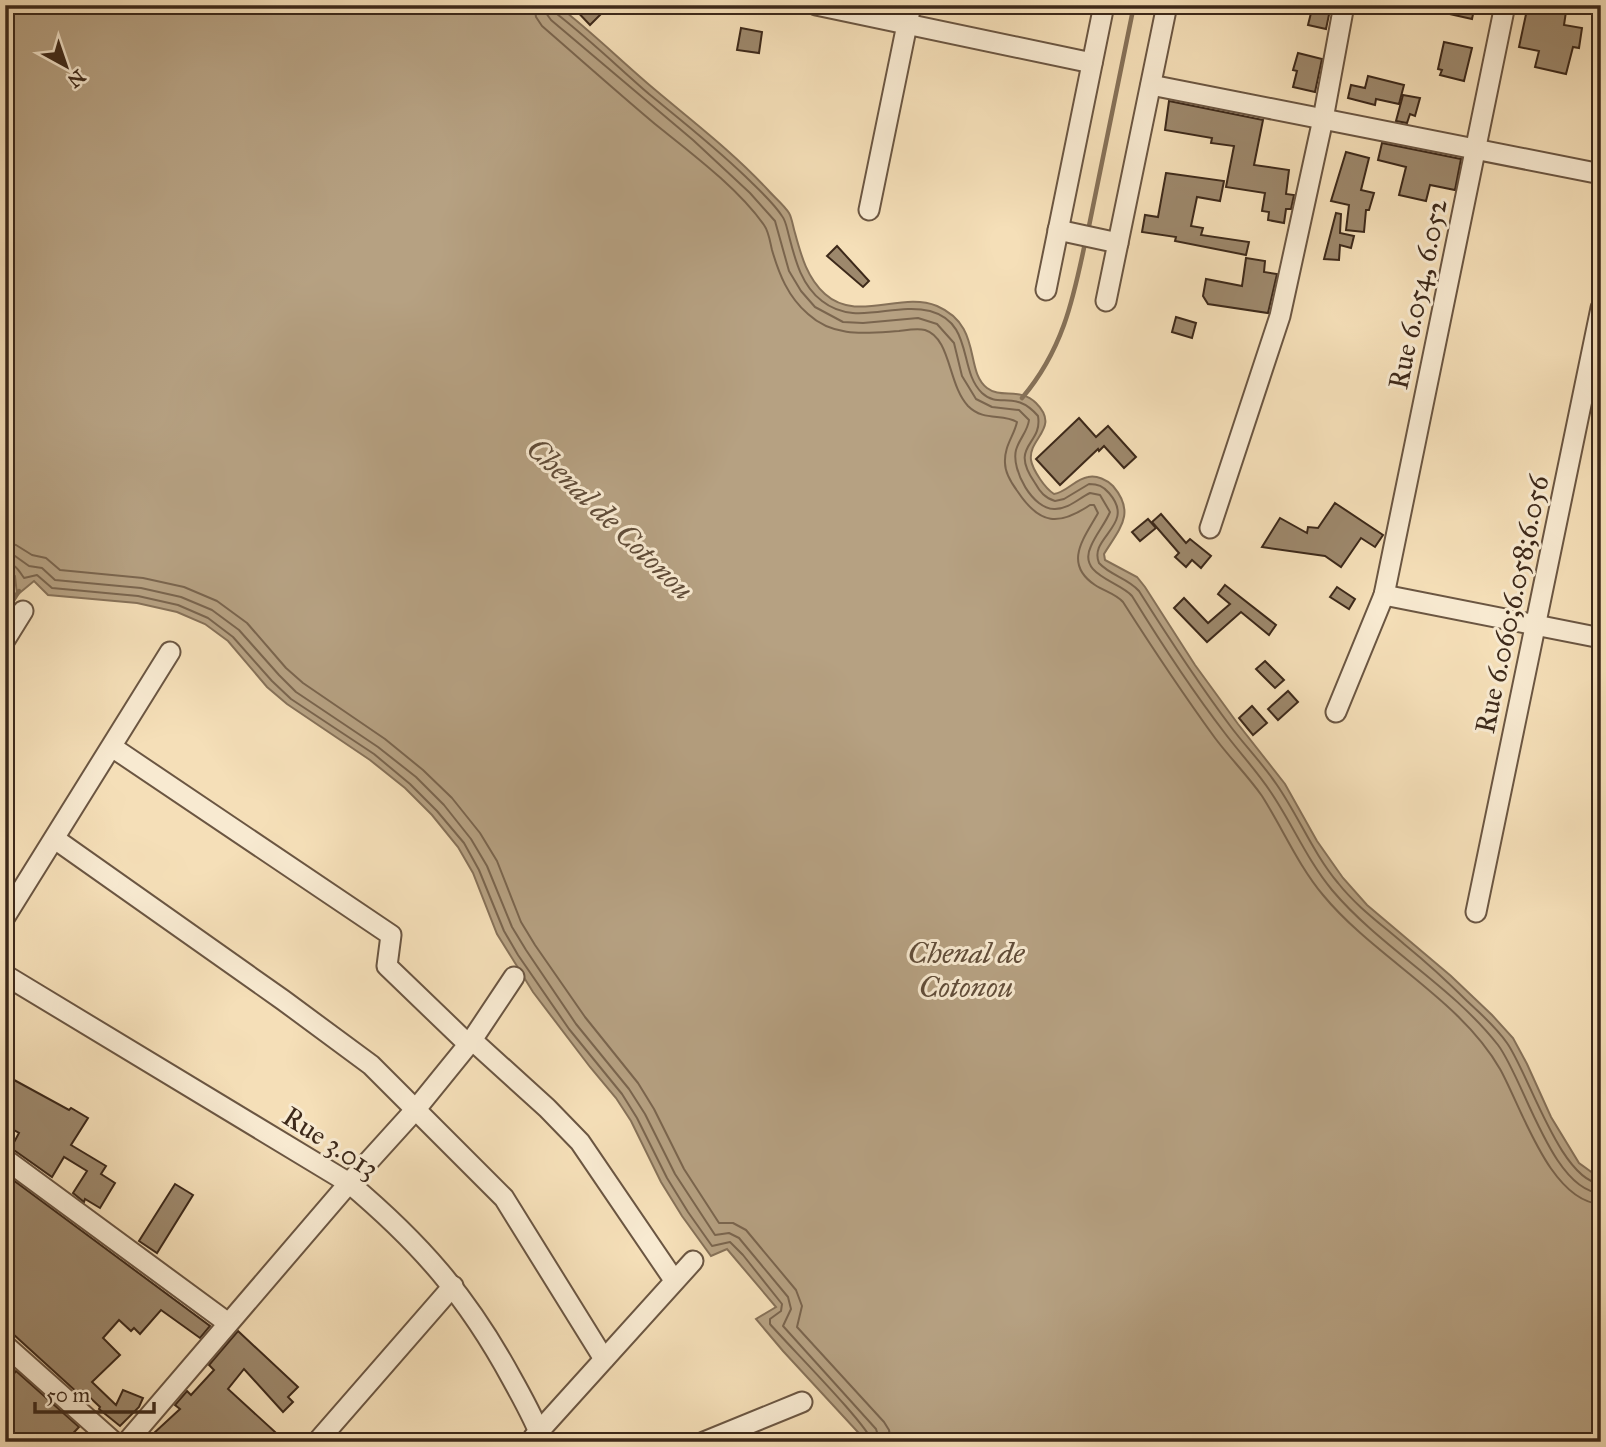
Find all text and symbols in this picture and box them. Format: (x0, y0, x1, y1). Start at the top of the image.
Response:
north arrow (32, 32, 102, 102)
text: N (63, 65, 90, 93)
street label: Rue 6.054, 6.052 (1380, 196, 1455, 392)
water label: Chenal de Cotonou (519, 430, 701, 608)
street label: Rue 6.060;6.058;6.056 (1467, 470, 1556, 736)
water label: Chenal de Cotonou (908, 935, 1025, 1005)
street label: Rue 3.013 (276, 1098, 385, 1186)
scale bar (35, 1370, 154, 1414)
text: 50 m (46, 1382, 91, 1408)

